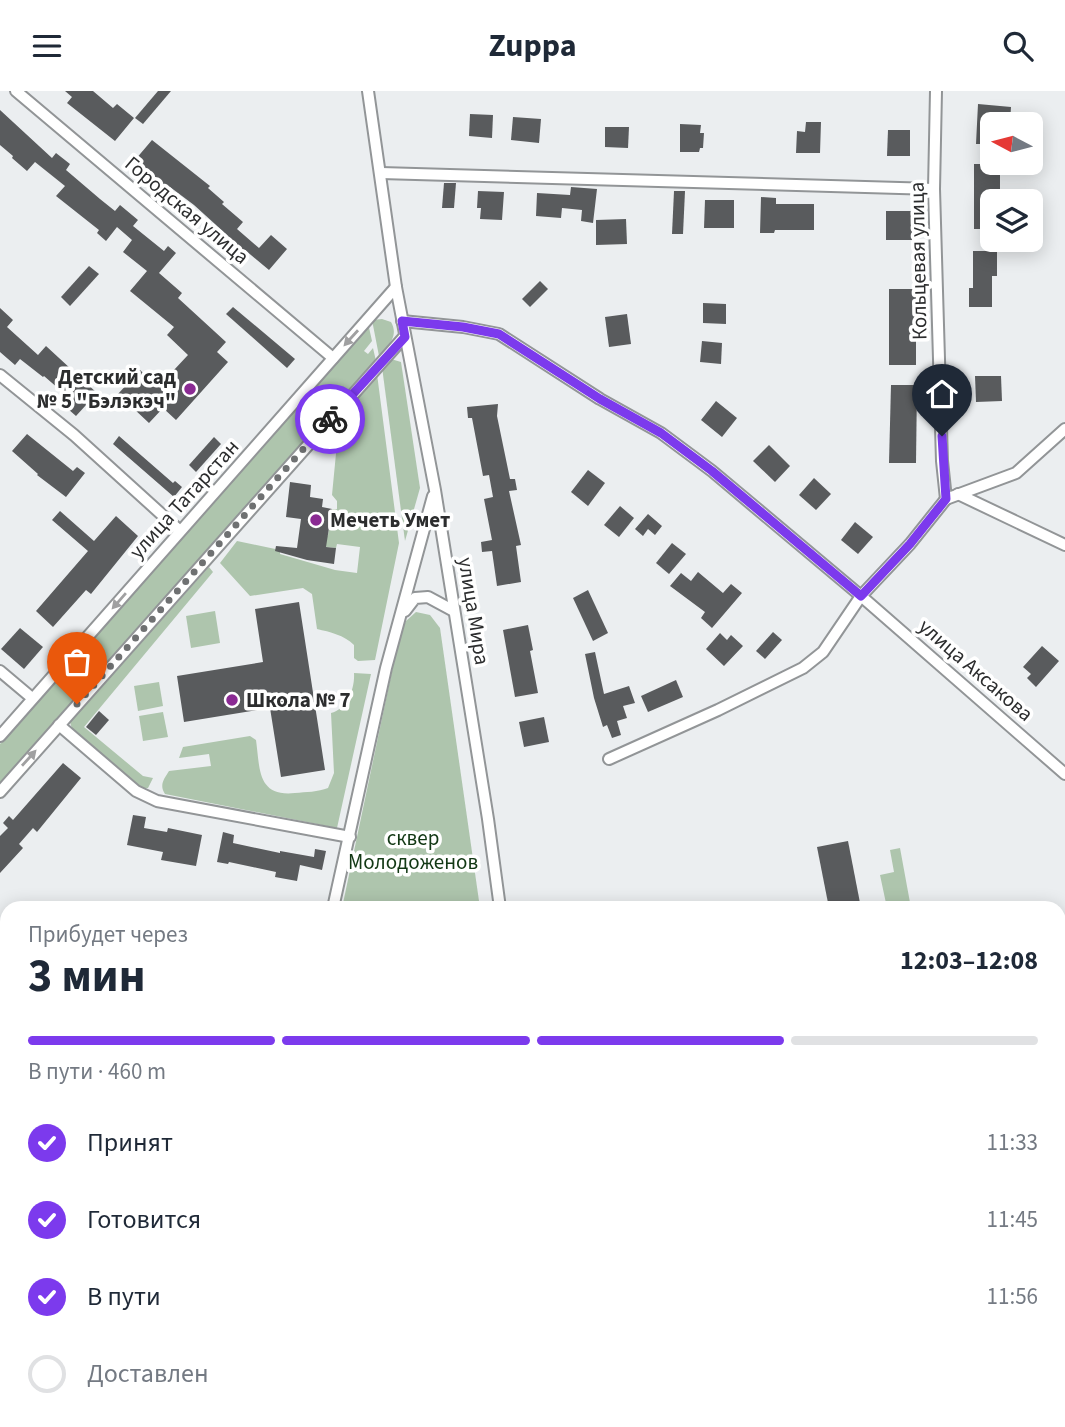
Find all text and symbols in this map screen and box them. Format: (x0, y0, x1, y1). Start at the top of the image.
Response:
text: Zuppa (488, 23, 577, 69)
icon: menu (28, 27, 66, 65)
icon: search (999, 27, 1037, 65)
north arrow (980, 112, 1043, 175)
map controls (980, 112, 1043, 252)
street label: Городская улица (118, 149, 256, 271)
street label: Кольцевая улица (902, 182, 934, 340)
button: layers (980, 189, 1043, 252)
one-way arrow (343, 329, 359, 346)
place label: Детский сад № 5 "Бэлэкэч" (37, 362, 177, 416)
pin (912, 364, 972, 436)
icon: home (923, 375, 961, 413)
marker: Детский сад № 5 "Бэлэкэч" (182, 381, 198, 397)
courier (295, 384, 365, 454)
icon: bike (311, 400, 349, 438)
street label: улица Татарстан (122, 433, 246, 565)
place label: Мечеть Умет (330, 505, 450, 535)
marker: Мечеть Умет (308, 512, 324, 528)
street label: улица Мира (451, 555, 497, 667)
one-way arrow (112, 592, 127, 609)
street label: улица Аксакова (912, 612, 1040, 728)
pin (47, 632, 107, 704)
icon: bag (58, 643, 96, 681)
place label: Школа № 7 (246, 685, 351, 715)
marker: Школа № 7 (224, 692, 240, 708)
one-way arrow (21, 750, 37, 767)
park label: сквер Молодоженов (348, 823, 478, 877)
text: Прибудет через (28, 918, 188, 951)
text: 12:03–12:08 (900, 942, 1038, 979)
text: 3 мин (28, 944, 145, 1009)
text: В пути · 460 m (28, 1055, 166, 1088)
icon: check (28, 1124, 66, 1162)
text: Принят (87, 1124, 173, 1161)
text: 11:33 (987, 1126, 1038, 1159)
icon: check (28, 1201, 66, 1239)
text: Готовится (87, 1201, 201, 1238)
text: 11:45 (987, 1203, 1038, 1236)
icon: check (28, 1278, 66, 1316)
text: В пути (87, 1278, 161, 1315)
text: 11:56 (987, 1280, 1038, 1313)
text: Доставлен (87, 1355, 209, 1392)

